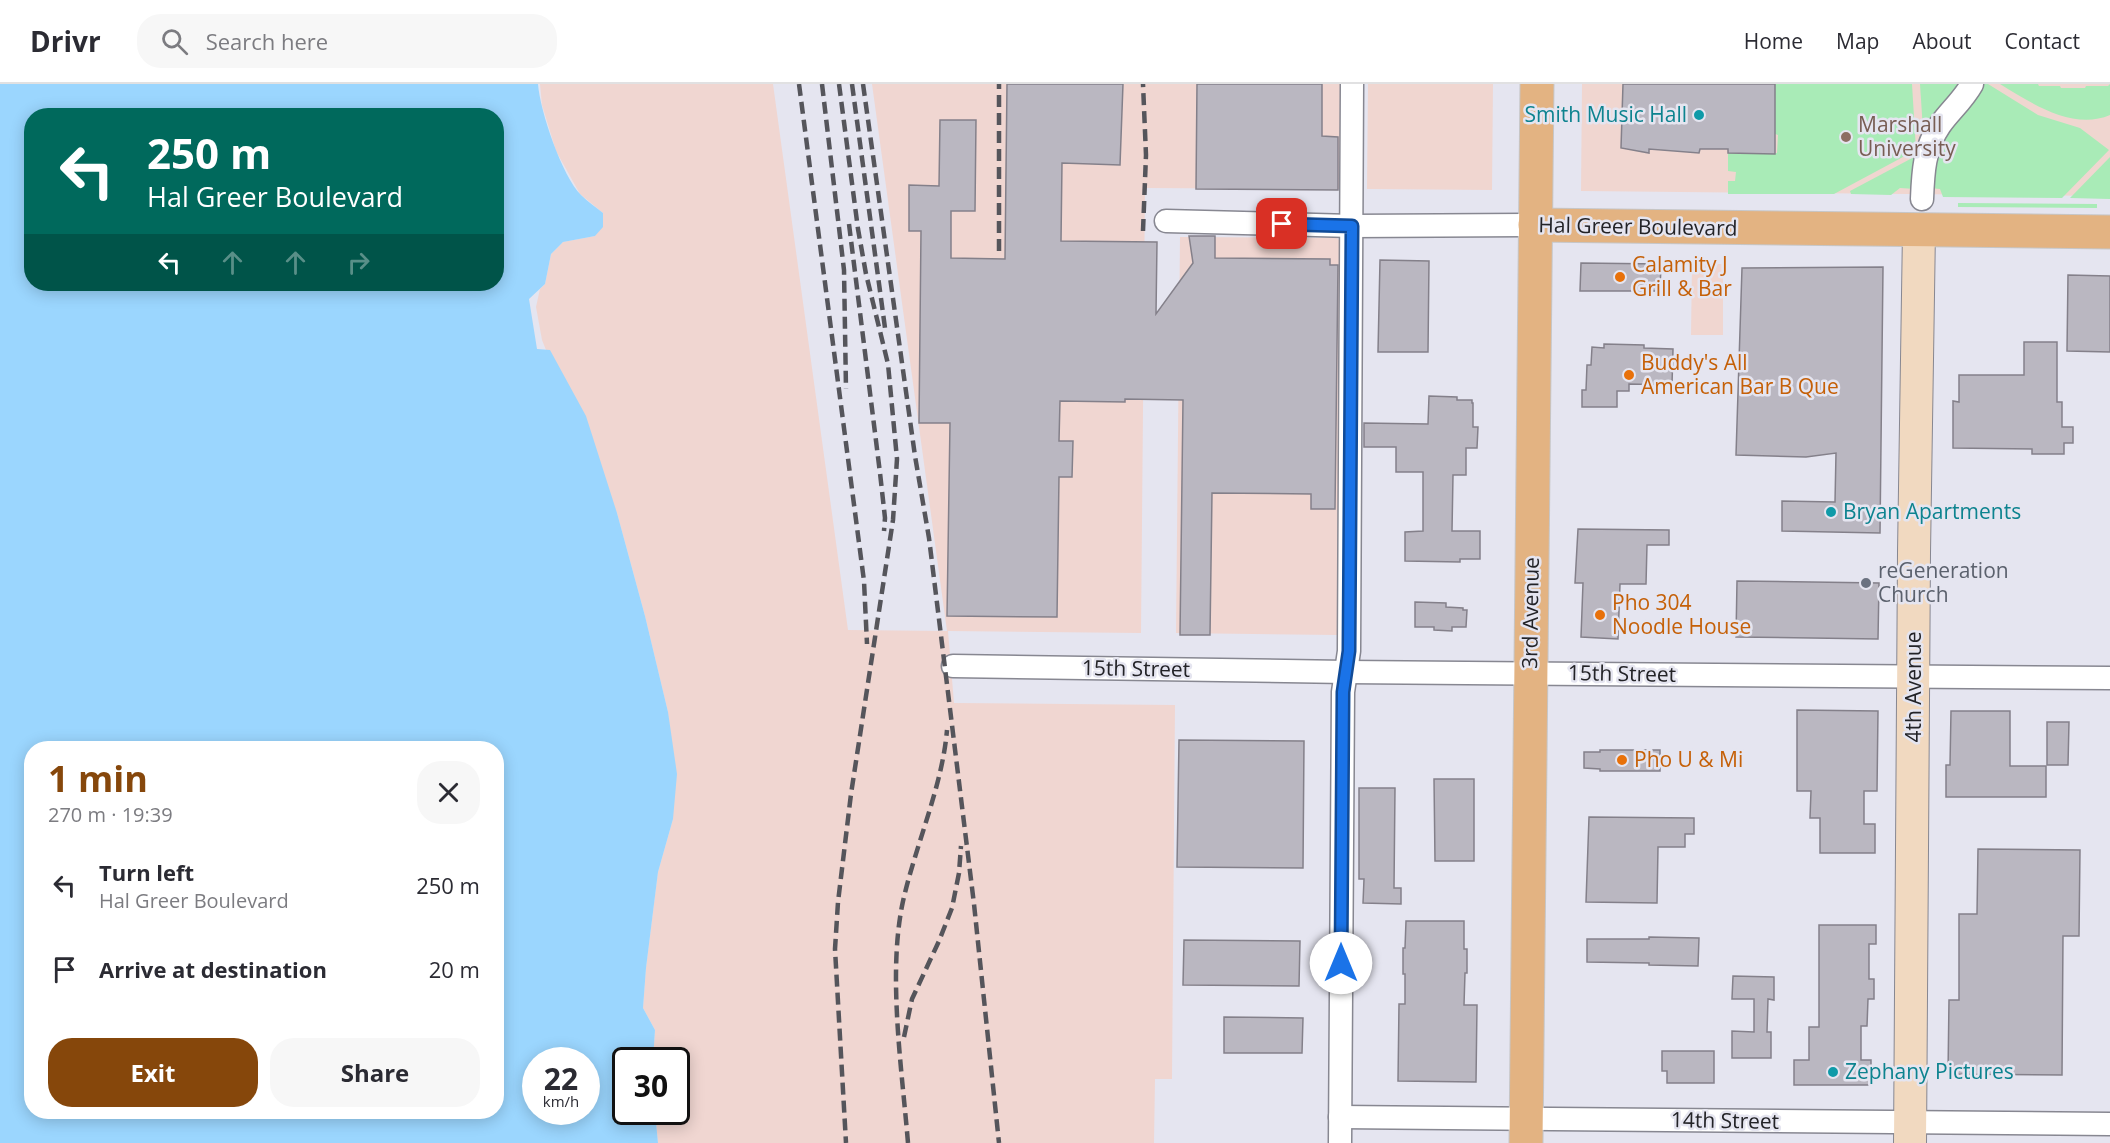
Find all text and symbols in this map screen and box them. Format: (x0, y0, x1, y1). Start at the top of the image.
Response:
search box (137, 14, 557, 68)
text: Drivr (30, 22, 101, 60)
icon: search (158, 25, 191, 58)
text: Search here (206, 26, 328, 56)
text: Home (1744, 27, 1803, 55)
text: Map (1836, 27, 1879, 55)
text: About (1912, 27, 1972, 55)
text: Contact (2005, 27, 2080, 55)
place label: Smith Music Hall (1525, 100, 1687, 128)
marker: Smith Music Hall (1692, 108, 1706, 122)
place label: Marshall University (1858, 110, 1956, 162)
text: 250 m (147, 124, 271, 181)
marker: Marshall University (1839, 130, 1853, 144)
icon: left (48, 132, 126, 210)
text: Hal Greer Boulevard (147, 178, 403, 215)
pin (1256, 198, 1307, 249)
icon: arrive (1265, 207, 1298, 240)
street label: Hal Greer Boulevard (1538, 210, 1738, 242)
icon: left (153, 246, 186, 279)
icon: ahead (216, 246, 249, 279)
icon: ahead (279, 246, 312, 279)
icon: right (342, 246, 375, 279)
place label: Calamity J Grill & Bar (1632, 250, 1732, 302)
marker: Calamity J Grill & Bar (1613, 270, 1627, 284)
place label: Buddy's All American Bar B Que (1641, 348, 1839, 400)
marker: Buddy's All American Bar B Que (1622, 368, 1636, 382)
place label: Bryan Apartments (1843, 497, 2021, 525)
marker: Bryan Apartments (1824, 505, 1838, 519)
place label: reGeneration Church (1878, 556, 2009, 608)
street label: 3rd Avenue (1515, 557, 1545, 669)
marker: reGeneration Church (1859, 576, 1873, 590)
place label: Pho 304 Noodle House (1612, 588, 1751, 640)
marker: Pho 304 Noodle House (1593, 608, 1607, 622)
street label: 4th Avenue (1899, 632, 1927, 742)
street label: 15th Street (1082, 653, 1191, 683)
street label: 15th Street (1568, 658, 1677, 688)
place label: Pho U & Mi (1634, 745, 1743, 773)
marker: Pho U & Mi (1615, 753, 1629, 767)
text: 1 min (48, 754, 148, 803)
button: close (417, 761, 480, 824)
text: 270 m · 19:39 (48, 801, 173, 828)
text: Turn left (99, 857, 194, 887)
icon: left (48, 869, 81, 902)
text: 250 m (416, 870, 480, 900)
text: Hal Greer Boulevard (99, 887, 289, 914)
position arrow (1309, 931, 1373, 995)
icon: arrive (48, 953, 81, 986)
text: Arrive at destination (99, 954, 327, 984)
text: 20 m (429, 954, 480, 984)
button: Exit (48, 1038, 258, 1107)
button: Share (270, 1038, 480, 1107)
speed limit sign: 30 (612, 1047, 690, 1125)
place label: Zephany Pictures (1845, 1057, 2014, 1085)
text: 22 (544, 1058, 578, 1099)
marker: Zephany Pictures (1826, 1065, 1840, 1079)
text: km/h (543, 1091, 579, 1111)
street label: 14th Street (1671, 1105, 1780, 1135)

